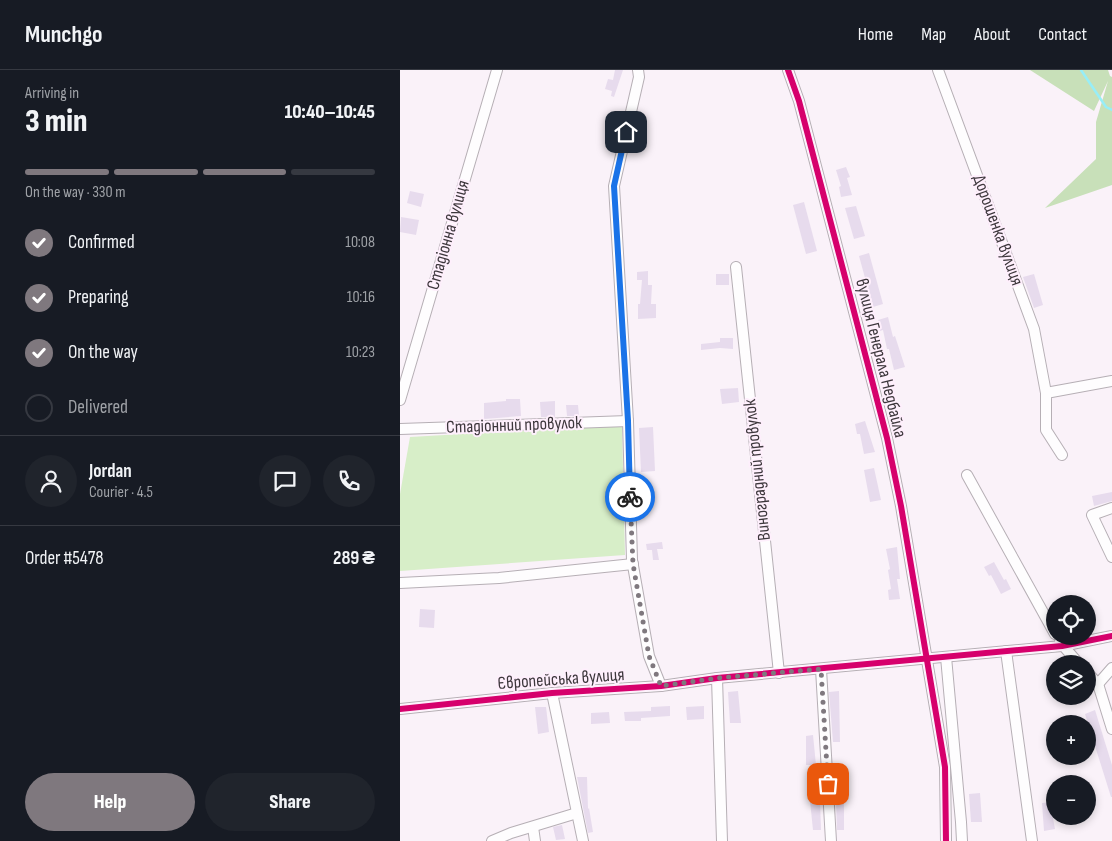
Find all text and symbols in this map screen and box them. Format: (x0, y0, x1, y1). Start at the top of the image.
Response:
text: Munchgo (25, 20, 103, 49)
text: Home (858, 24, 893, 45)
text: Map (921, 24, 946, 45)
text: About (974, 24, 1010, 45)
text: Contact (1038, 24, 1087, 45)
text: Arriving in (25, 84, 79, 103)
text: 10:40–10:45 (284, 101, 375, 124)
text: 3 min (25, 102, 87, 141)
pin (605, 111, 647, 153)
icon: home (612, 118, 640, 146)
street label: Дорошенка вулиця (968, 172, 1028, 288)
street label: Стадіонна вулиця (422, 178, 474, 292)
text: On the way · 330 m (25, 183, 126, 202)
icon: check (25, 229, 53, 257)
text: Confirmed (68, 231, 135, 254)
text: 10:08 (345, 233, 375, 252)
street label: вулиця Генерала Недбайла (851, 276, 911, 440)
icon: check (25, 284, 53, 312)
text: Preparing (68, 286, 129, 309)
text: 10:16 (347, 288, 375, 307)
icon: check (25, 339, 53, 367)
text: On the way (68, 341, 138, 364)
text: 10:23 (346, 343, 375, 362)
text: Delivered (68, 396, 128, 419)
street label: Виноградний провулок (739, 398, 775, 542)
street label: Стадіонний провулок (446, 412, 582, 438)
button: person (25, 455, 77, 507)
button: chat (259, 455, 311, 507)
button: phone (323, 455, 375, 507)
text: Jordan (89, 460, 132, 483)
courier (605, 472, 655, 522)
text: Courier · 4.5 (89, 483, 153, 502)
icon: bike (616, 483, 644, 511)
text: Order #5478 (25, 547, 104, 570)
text: 289 ₴ (333, 547, 375, 570)
map controls (1046, 595, 1096, 825)
button: locate (1046, 595, 1096, 645)
button: layers (1046, 655, 1096, 705)
street label: Європейська вулиця (497, 664, 625, 694)
button: + (1046, 715, 1096, 765)
pin (807, 763, 849, 805)
icon: bag (814, 770, 842, 798)
button: Help (25, 773, 195, 831)
button: Share (205, 773, 375, 831)
button: − (1046, 775, 1096, 825)

